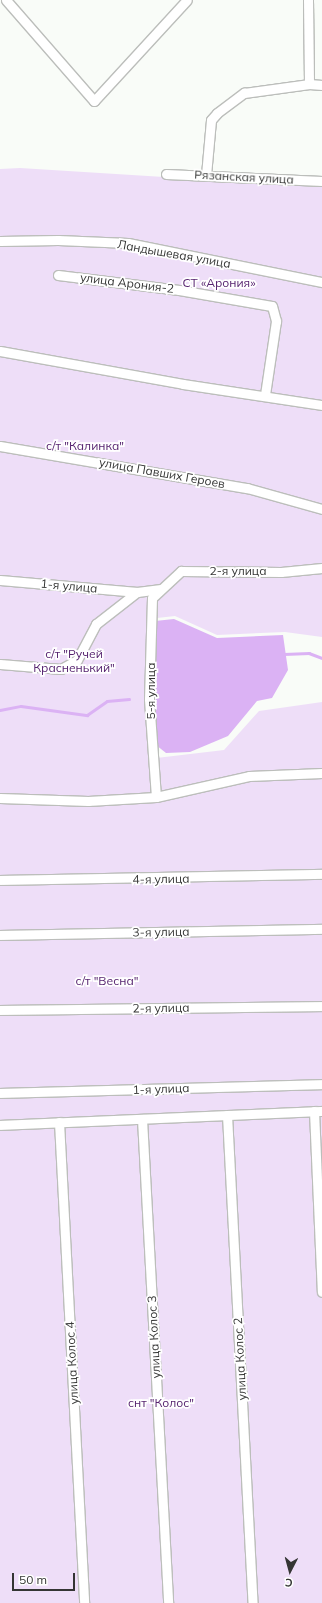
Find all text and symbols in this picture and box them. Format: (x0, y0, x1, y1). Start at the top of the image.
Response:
street label: Рязанская улица (194, 167, 294, 187)
street label: Ландышевая улица (116, 237, 232, 271)
street label: улица Арония-2 (79, 270, 175, 296)
park label: СТ «Арония» (182, 276, 256, 290)
park label: с/т "Калинка" (46, 439, 124, 453)
street label: улица Павших Героев (98, 455, 226, 491)
street label: 2-я улица (209, 564, 267, 578)
street label: 1-я улица (40, 576, 98, 596)
park label: с/т "Ручей Красненький" (33, 647, 115, 675)
street label: 5-я улица (144, 662, 158, 720)
street label: 4-я улица (132, 871, 190, 887)
street label: 3-я улица (132, 924, 190, 940)
park label: с/т "Весна" (76, 974, 138, 988)
street label: 2-я улица (132, 1000, 190, 1016)
street label: 1-я улица (132, 1081, 190, 1097)
street label: улица Колос 3 (145, 1295, 163, 1379)
street label: улица Колос 2 (231, 1317, 249, 1401)
street label: улица Колос 4 (63, 1321, 81, 1405)
park label: снт "Колос" (128, 1396, 194, 1410)
north arrow (270, 1551, 310, 1591)
scale bar (14, 1565, 77, 1591)
text: 50 m (19, 1572, 47, 1587)
text: С (284, 1576, 293, 1590)

